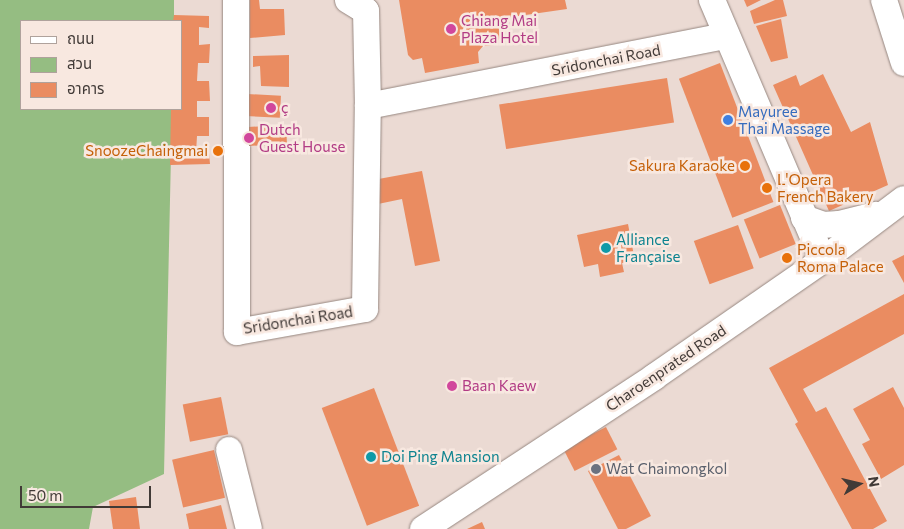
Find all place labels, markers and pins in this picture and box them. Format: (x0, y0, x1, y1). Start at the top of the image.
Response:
place label: Chiang Mai Plaza Hotel (461, 11, 538, 46)
marker: Chiang Mai Plaza Hotel (445, 23, 457, 35)
place label: ç (281, 99, 288, 117)
marker: ç (265, 102, 277, 114)
place label: Mayuree Thai Massage (738, 102, 830, 137)
marker: Mayuree Thai Massage (722, 114, 734, 126)
place label: Dutch Guest House (259, 120, 345, 155)
marker: Dutch Guest House (243, 132, 255, 144)
place label: SnoozeChaingmai (85, 142, 208, 160)
marker: SnoozeChaingmai (212, 145, 224, 157)
place label: Sakura Karaoke (629, 157, 735, 175)
marker: Sakura Karaoke (739, 160, 751, 172)
place label: L'Opera French Bakery (777, 170, 873, 205)
marker: L'Opera French Bakery (761, 182, 773, 194)
place label: Alliance Française (616, 230, 681, 265)
place label: Piccola Roma Palace (797, 240, 884, 275)
marker: Alliance Française (600, 242, 612, 254)
marker: Piccola Roma Palace (781, 252, 793, 264)
place label: Baan Kaew (462, 377, 536, 395)
marker: Baan Kaew (446, 380, 458, 392)
place label: Doi Ping Mansion (381, 448, 499, 466)
marker: Doi Ping Mansion (365, 451, 377, 463)
place label: Wat Chaimongkol (606, 460, 727, 478)
marker: Wat Chaimongkol (590, 463, 602, 475)

